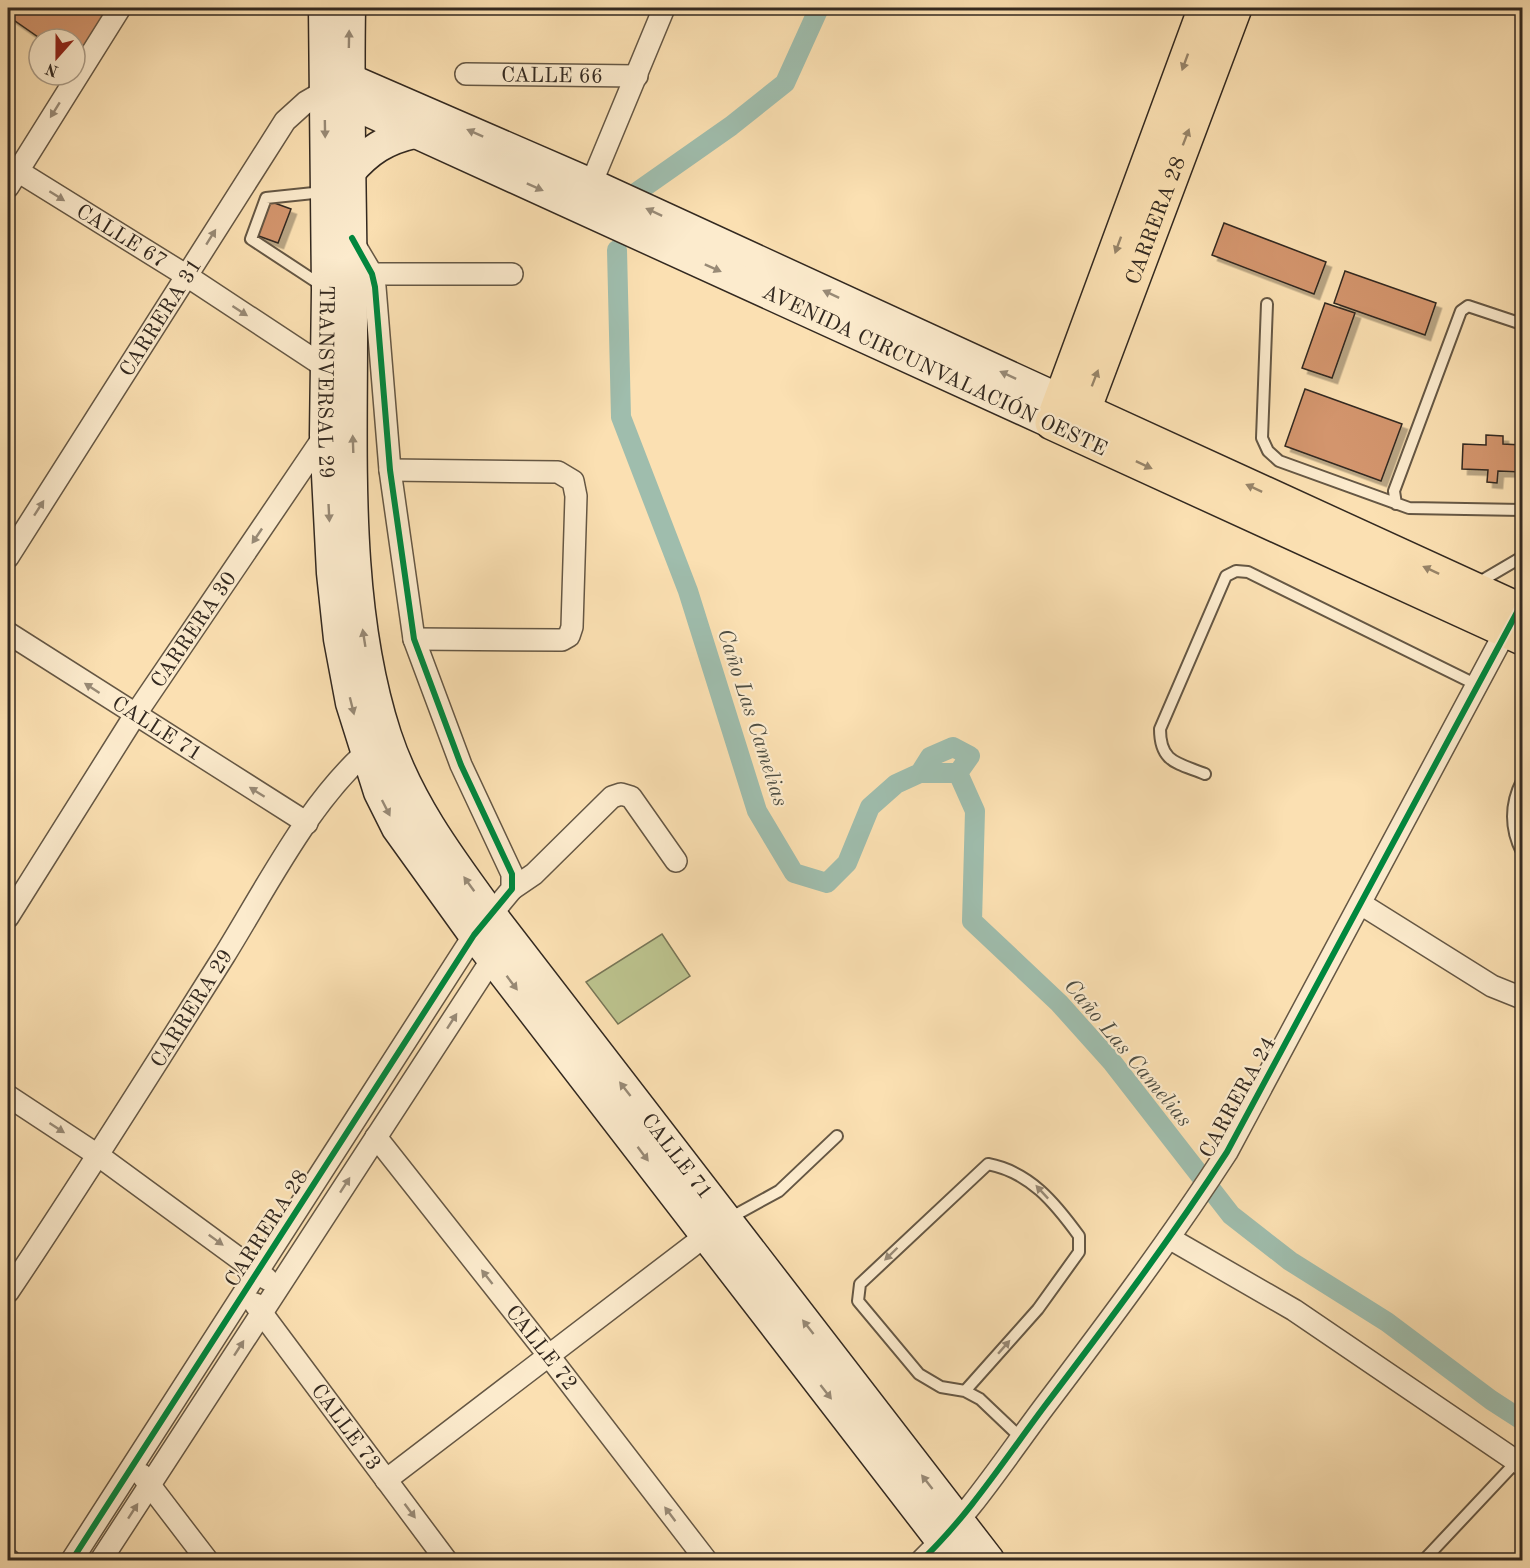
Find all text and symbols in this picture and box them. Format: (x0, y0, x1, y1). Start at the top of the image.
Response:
north arrow (27, 27, 87, 87)
one-way arrow (344, 29, 354, 48)
one-way arrow (1179, 54, 1189, 72)
text: N (43, 59, 61, 79)
street label: CALLE 66 (501, 65, 603, 88)
one-way arrow (50, 102, 61, 119)
one-way arrow (320, 119, 330, 138)
one-way arrow (466, 128, 484, 138)
one-way arrow (1182, 128, 1191, 146)
street label: CARRERA 28 (1123, 154, 1190, 288)
one-way arrow (526, 183, 544, 193)
one-way arrow (49, 190, 65, 201)
street label: CALLE 67 (72, 201, 170, 273)
one-way arrow (645, 208, 662, 217)
one-way arrow (206, 229, 217, 245)
one-way arrow (1112, 237, 1122, 255)
street label: CARRERA 31 (117, 255, 207, 381)
one-way arrow (704, 263, 722, 273)
street label: AVENIDA CIRCUNVALACIÓN OESTE (759, 277, 1112, 461)
street label: TRANSVERSAL 29 (313, 285, 336, 480)
one-way arrow (821, 289, 839, 299)
one-way arrow (232, 305, 249, 316)
one-way arrow (1091, 369, 1100, 387)
one-way arrow (999, 371, 1016, 380)
one-way arrow (348, 434, 357, 453)
one-way arrow (1135, 460, 1152, 469)
one-way arrow (1245, 484, 1262, 493)
one-way arrow (33, 500, 44, 516)
one-way arrow (324, 503, 333, 522)
one-way arrow (252, 528, 263, 544)
one-way arrow (1422, 565, 1440, 574)
street label: CARRERA 30 (148, 569, 241, 692)
water label: Caño Las Camelias (713, 626, 791, 809)
one-way arrow (359, 629, 368, 648)
one-way arrow (85, 682, 101, 694)
street label: CALLE 71 (108, 693, 205, 765)
one-way arrow (348, 697, 358, 715)
one-way arrow (249, 787, 265, 798)
one-way arrow (382, 799, 391, 816)
one-way arrow (463, 877, 475, 892)
street label: CARRERA 29 (148, 946, 237, 1072)
one-way arrow (505, 975, 518, 991)
water label: Caño Las Camelias (1059, 975, 1196, 1131)
one-way arrow (446, 1013, 457, 1029)
street label: CARRERA 24 (1196, 1034, 1280, 1162)
one-way arrow (619, 1081, 632, 1097)
street label: CALLE 71 (637, 1110, 716, 1204)
one-way arrow (48, 1122, 65, 1133)
one-way arrow (637, 1146, 649, 1162)
street label: CARRERA 28 (222, 1167, 313, 1291)
one-way arrow (340, 1176, 351, 1193)
one-way arrow (1036, 1185, 1049, 1200)
one-way arrow (208, 1234, 223, 1246)
one-way arrow (884, 1247, 898, 1261)
one-way arrow (480, 1269, 493, 1285)
street label: CALLE 72 (501, 1302, 580, 1395)
one-way arrow (802, 1319, 815, 1335)
one-way arrow (233, 1340, 244, 1356)
one-way arrow (997, 1340, 1011, 1355)
street label: CALLE 73 (306, 1380, 384, 1475)
one-way arrow (819, 1385, 831, 1400)
one-way arrow (921, 1474, 933, 1490)
one-way arrow (127, 1504, 139, 1520)
one-way arrow (403, 1504, 415, 1519)
one-way arrow (664, 1506, 677, 1522)

